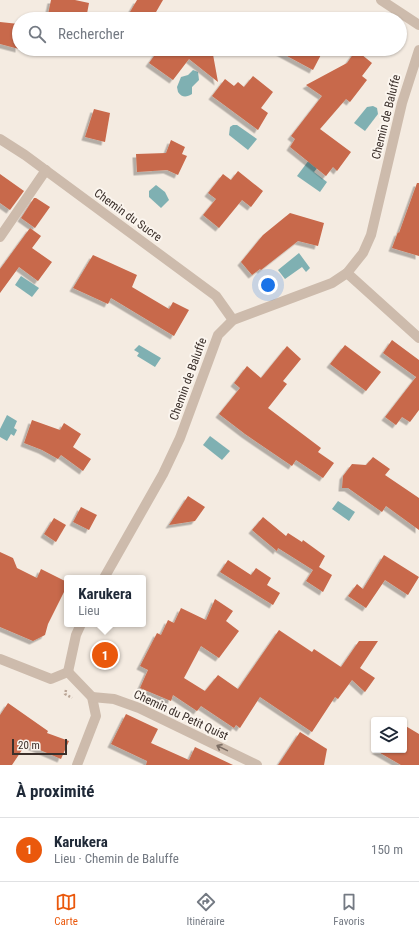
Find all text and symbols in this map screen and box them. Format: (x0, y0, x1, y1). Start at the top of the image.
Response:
search box (12, 12, 407, 56)
icon: search (26, 23, 48, 45)
text: Rechercher (58, 25, 124, 43)
street label: Chemin de Baluffe (369, 73, 403, 161)
street label: Chemin du Sucre (92, 186, 165, 244)
your location (258, 275, 278, 295)
street label: Chemin de Baluffe (167, 335, 210, 422)
popup (64, 575, 146, 627)
text: Karukera (78, 585, 132, 603)
text: Lieu (78, 603, 100, 618)
pin: 1 (92, 640, 118, 670)
street label: Chemin du Petit Quist (132, 687, 231, 743)
map controls (371, 717, 407, 753)
button: layers (371, 717, 407, 753)
scale bar (12, 737, 67, 756)
text: 20 m (18, 739, 40, 752)
one-way arrow (216, 744, 228, 751)
text: À proximité (16, 781, 94, 801)
text: Karukera (54, 833, 108, 851)
text: 1 (26, 842, 32, 857)
text: 150 m (371, 842, 403, 857)
text: Lieu · Chemin de Baluffe (54, 851, 179, 866)
tab: Carte (54, 891, 78, 928)
tab: Itinéraire (186, 891, 225, 928)
tab: Favoris (333, 891, 365, 928)

